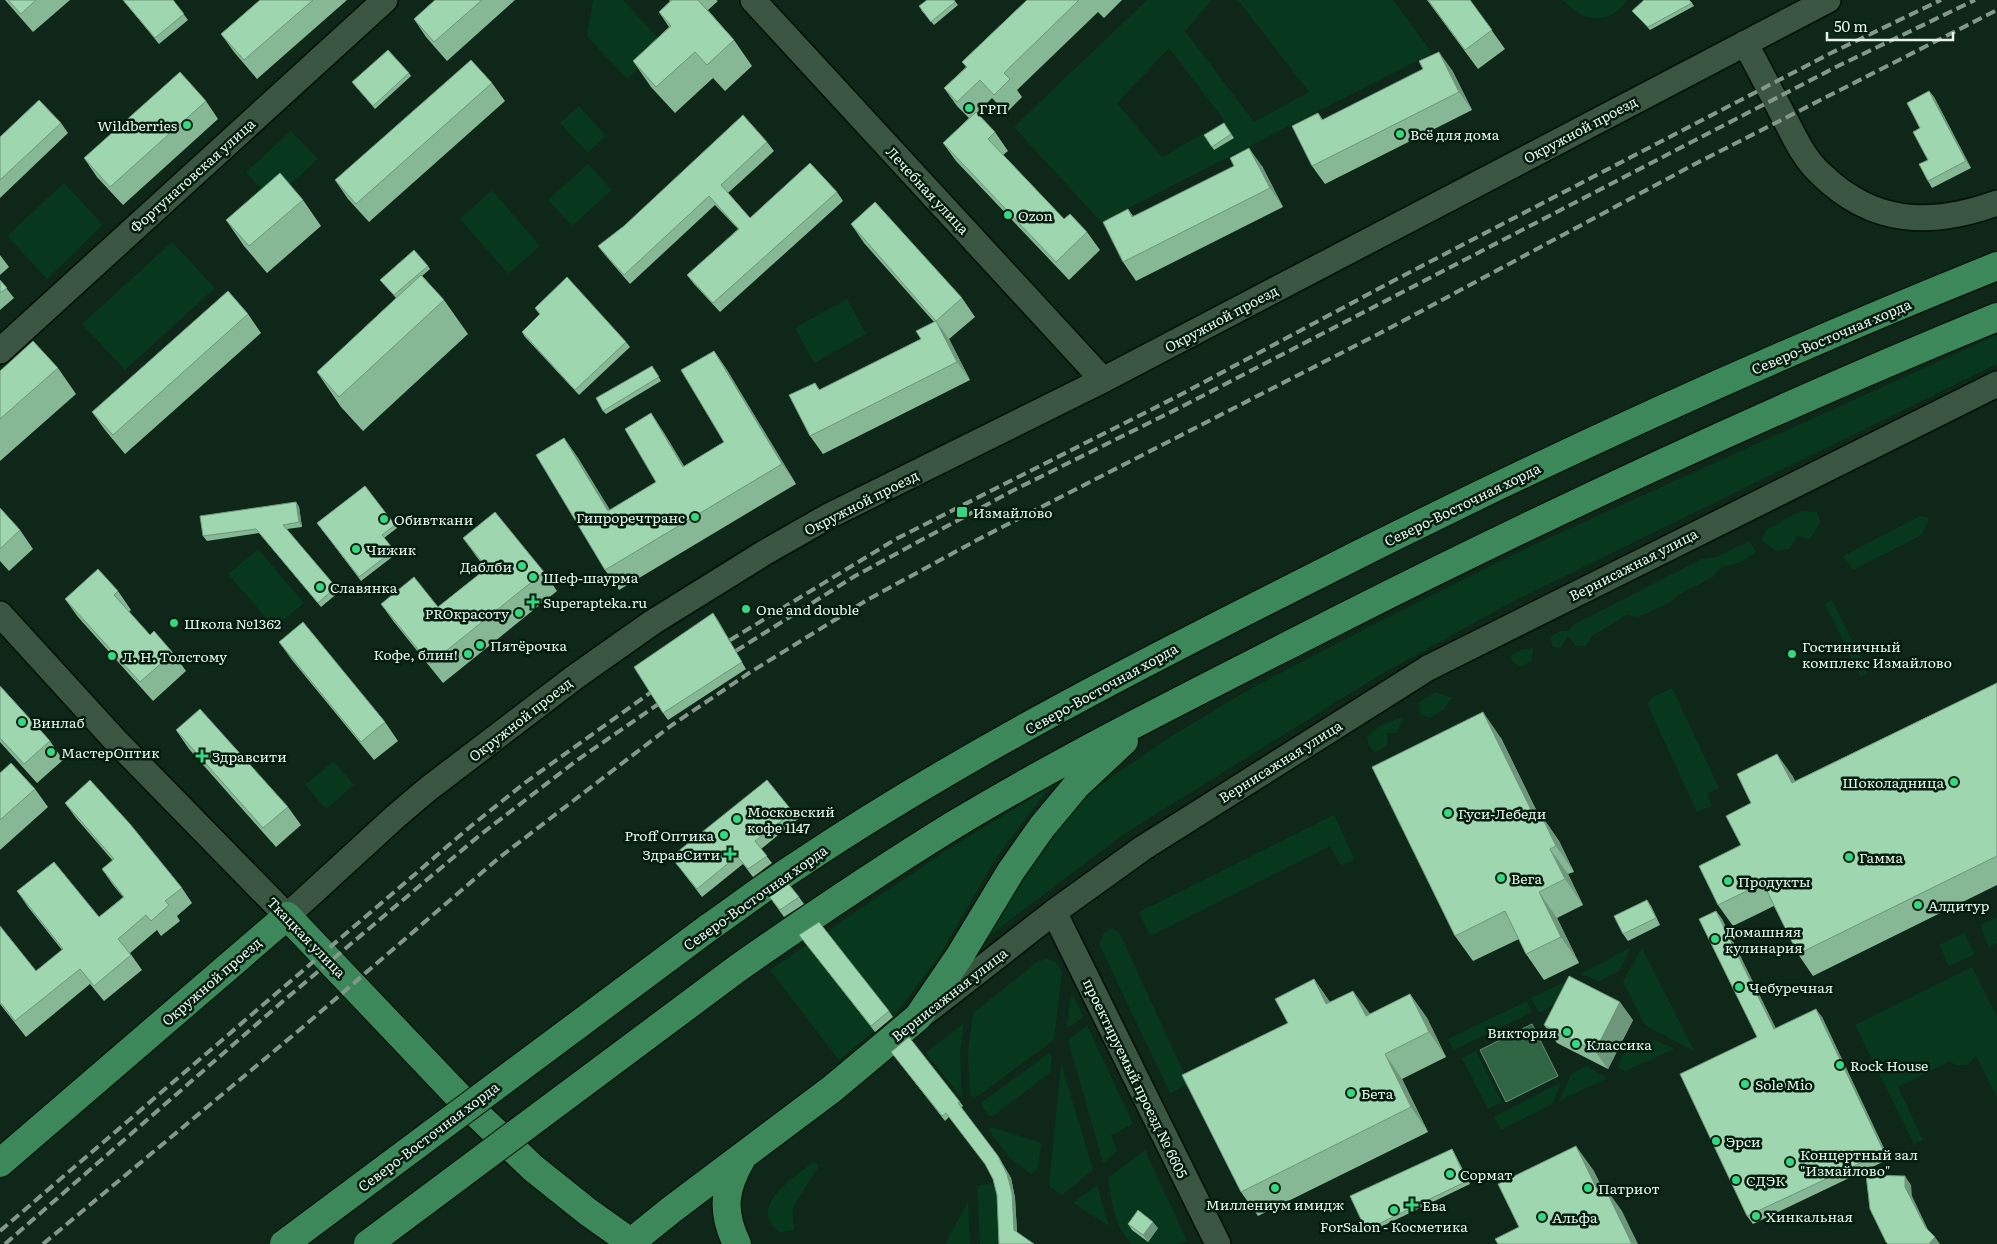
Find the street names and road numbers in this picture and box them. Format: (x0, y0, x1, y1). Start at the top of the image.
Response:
street label: Окружной проезд (1520, 91, 1640, 167)
street label: Фортунатовская улица (125, 113, 259, 237)
street label: Лечебная улица (882, 142, 974, 239)
street label: Окружной проезд (1161, 280, 1281, 356)
street label: Северо-Восточная хорда (1748, 293, 1914, 379)
street label: Северо-Восточная хорда (1380, 457, 1544, 551)
street label: Окружной проезд (800, 464, 922, 540)
street label: Вернисажная улица (1565, 523, 1701, 605)
street label: Северо-Восточная хорда (1021, 637, 1181, 738)
street label: Окружной проезд (464, 672, 576, 766)
street label: Вернисажная улица (1214, 715, 1346, 807)
street label: Северо-Восточная хорда (679, 839, 831, 954)
street label: Ткацкая улица (263, 892, 351, 982)
street label: Окружной проезд (157, 932, 265, 1030)
street label: Вернисажная улица (887, 942, 1011, 1046)
street label: проектируемый проезд № 6605 (1079, 975, 1193, 1181)
street label: Северо-Восточная хорда (353, 1076, 503, 1196)

